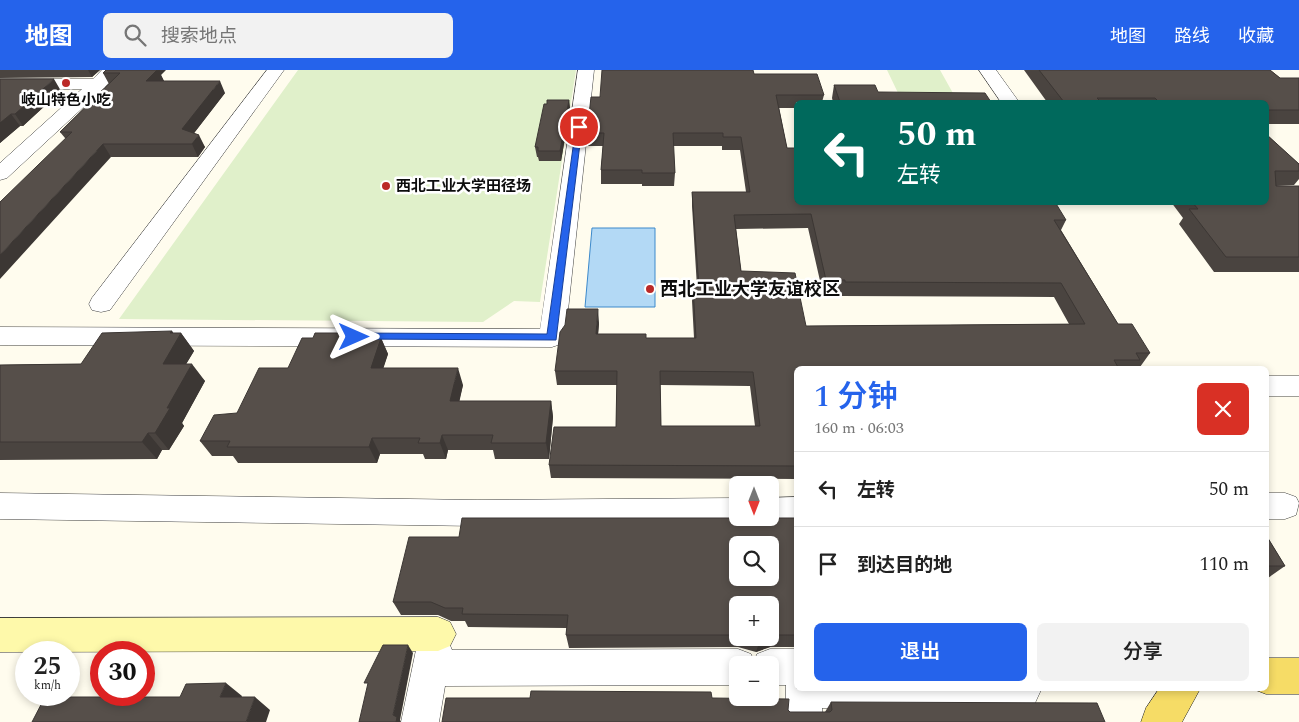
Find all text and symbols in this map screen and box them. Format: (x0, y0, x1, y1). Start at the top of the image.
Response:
search box (103, 13, 453, 58)
text: 地图 (25, 19, 73, 55)
icon: search (121, 21, 149, 49)
text: 搜索地点 (161, 22, 237, 51)
text: 地图 (1110, 23, 1146, 50)
text: 路线 (1174, 23, 1210, 50)
text: 收藏 (1238, 23, 1274, 50)
marker: 岐山特色小吃 (60, 77, 72, 89)
place label: 岐山特色小吃 (21, 89, 111, 112)
pin (558, 106, 600, 148)
text: 50 m (897, 108, 977, 161)
icon: arrive (565, 113, 593, 141)
icon: left (814, 120, 879, 185)
text: 左转 (897, 159, 941, 192)
place label: 西北工业大学田径场 (396, 175, 531, 198)
marker: 西北工业大学田径场 (380, 180, 392, 192)
place label: 西北工业大学友谊校区 (660, 276, 840, 303)
marker: 西北工业大学友谊校区 (644, 283, 656, 295)
position arrow (327, 310, 379, 362)
text: 1 分钟 (814, 374, 898, 420)
button: close (1197, 383, 1249, 435)
text: 160 m · 06:03 (814, 416, 904, 440)
icon: left (814, 475, 842, 503)
text: 50 m (1209, 475, 1249, 504)
north arrow (729, 476, 779, 526)
map controls (729, 476, 779, 706)
text: 左转 (857, 476, 895, 505)
button: search (729, 536, 779, 586)
icon: arrive (814, 550, 842, 578)
text: 110 m (1199, 550, 1249, 579)
text: 到达目的地 (857, 551, 952, 580)
button: + (729, 596, 779, 646)
button: 退出 (814, 623, 1027, 681)
button: 分享 (1037, 623, 1249, 681)
speed limit sign: 30 (90, 641, 155, 706)
text: 25 (33, 648, 62, 686)
button: − (729, 656, 779, 706)
text: km/h (34, 676, 61, 695)

